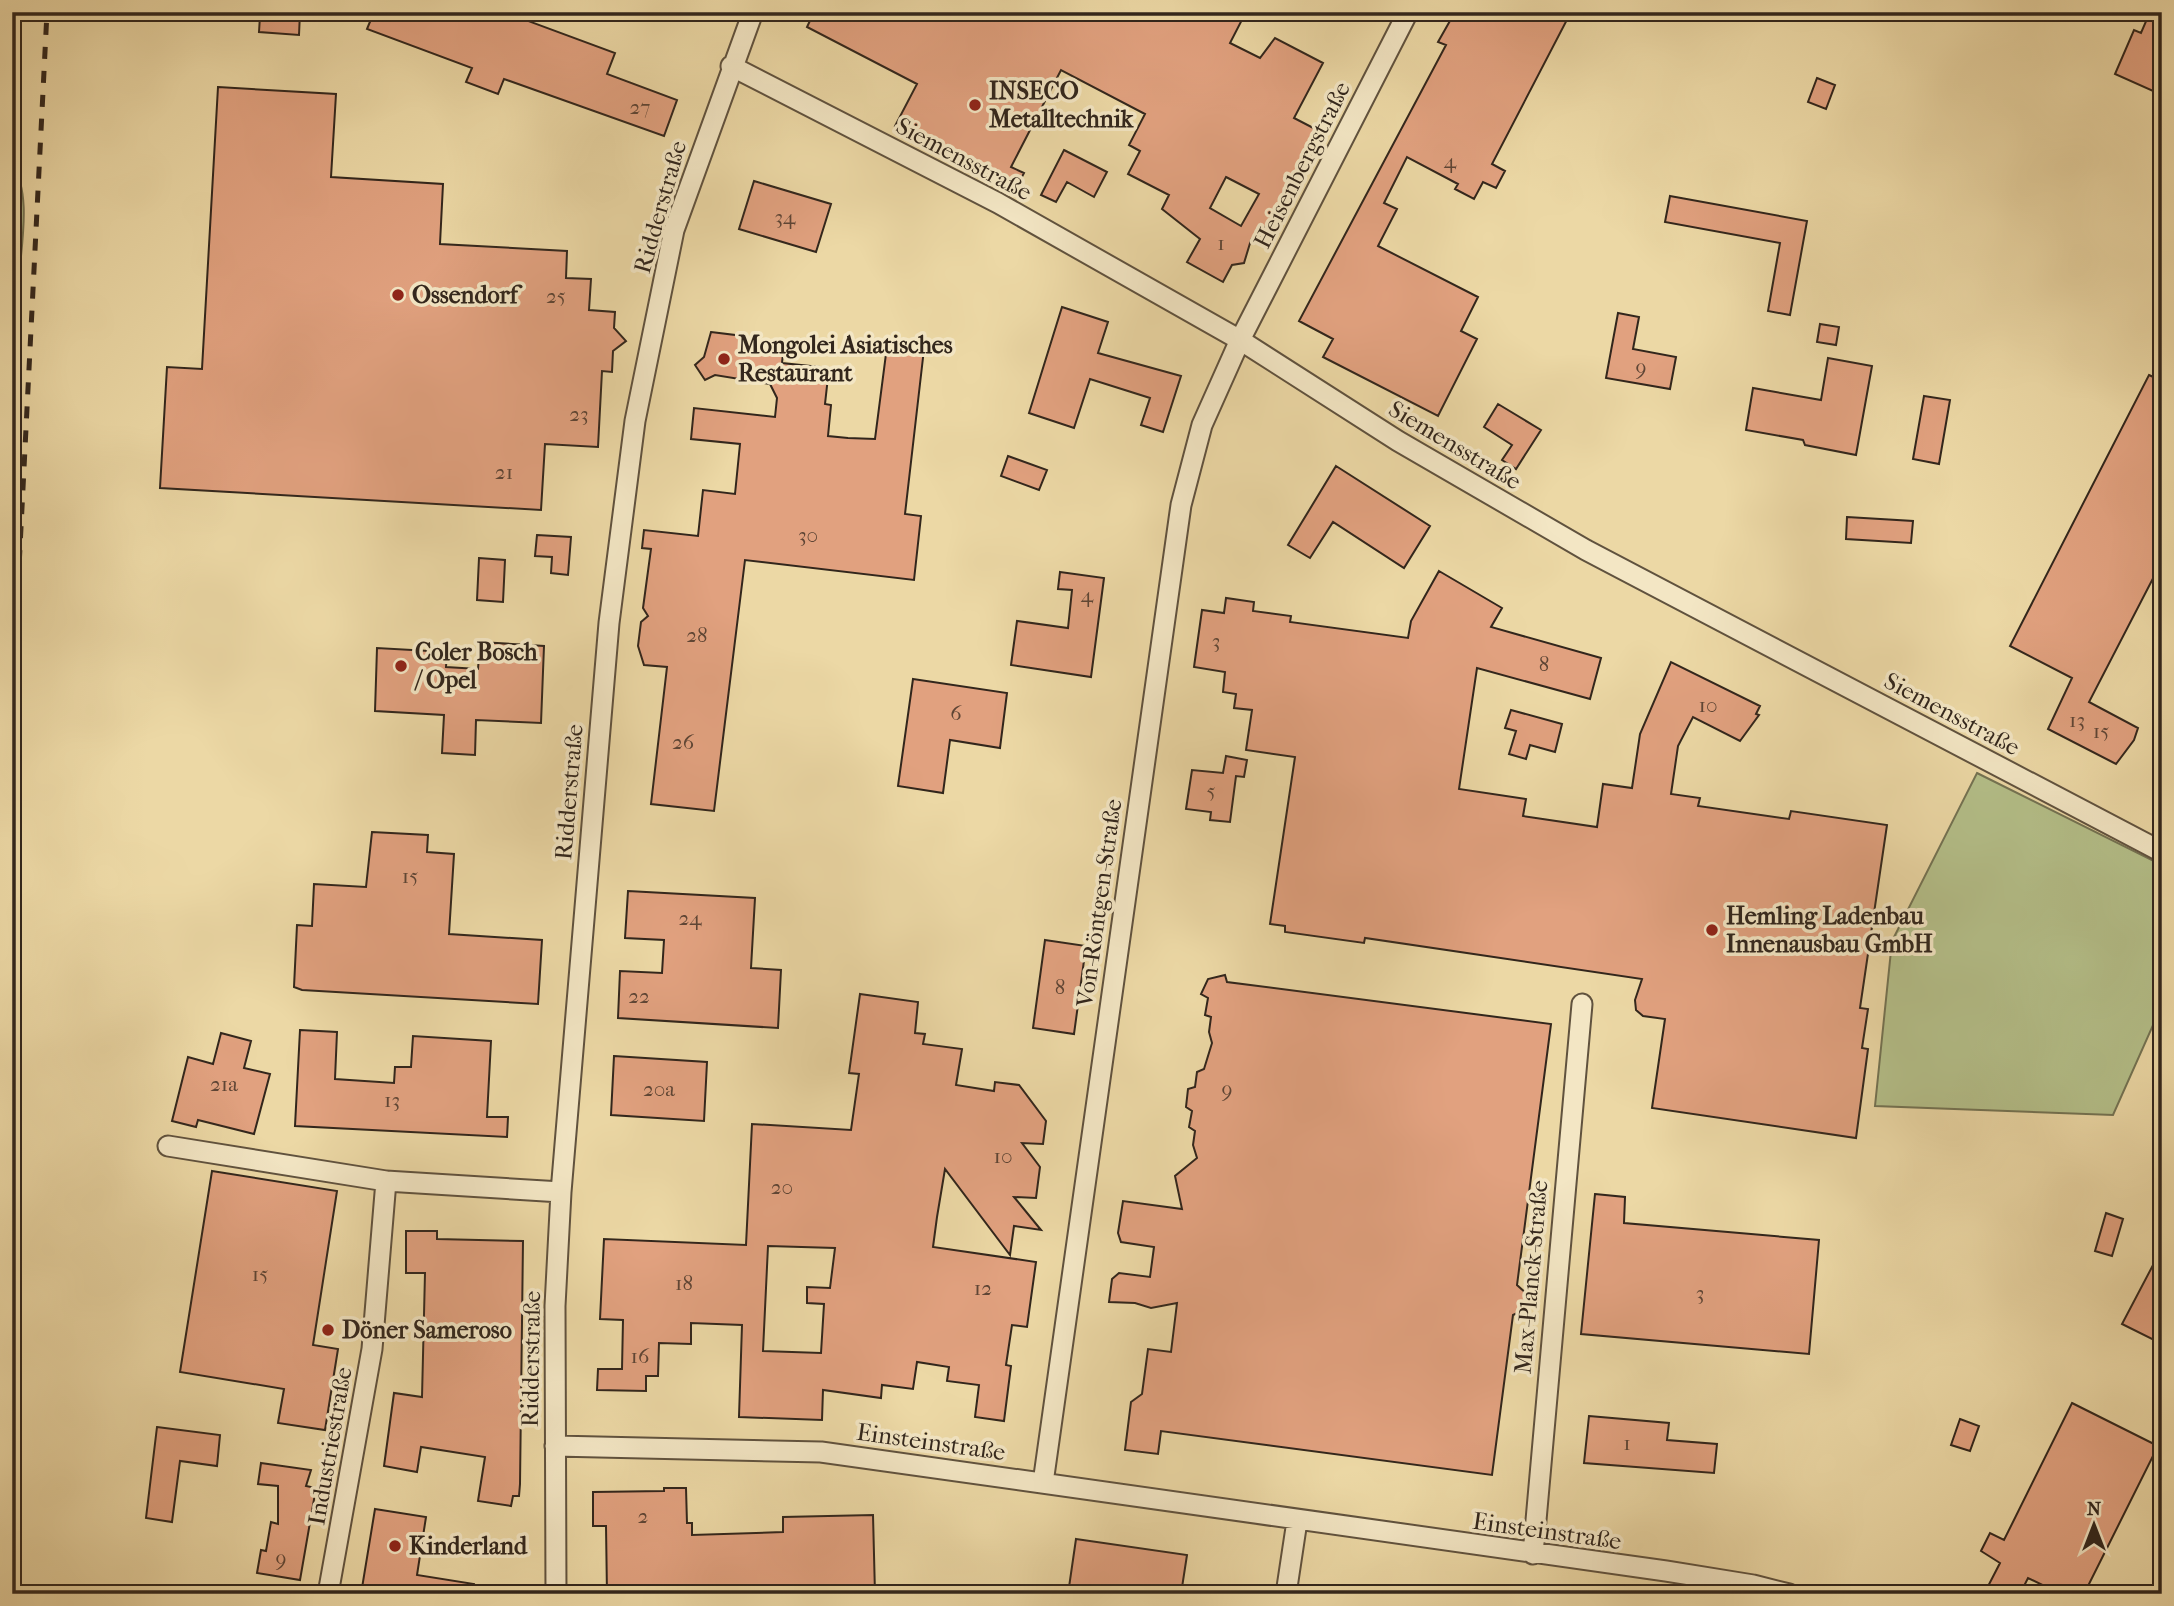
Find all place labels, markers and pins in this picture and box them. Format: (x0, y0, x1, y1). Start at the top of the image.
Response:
place label: INSECO Metalltechnik (989, 77, 1134, 133)
marker: INSECO Metalltechnik (967, 97, 983, 113)
place label: Ossendorf (412, 281, 523, 309)
marker: Ossendorf (390, 287, 406, 303)
place label: Mongolei Asiatisches Restaurant (738, 331, 953, 387)
marker: Mongolei Asiatisches Restaurant (716, 351, 732, 367)
place label: Coler Bosch / Opel (414, 638, 538, 694)
marker: Coler Bosch / Opel (393, 658, 409, 674)
place label: Hemling Ladenbau Innenausbau GmbH (1726, 902, 1933, 958)
marker: Hemling Ladenbau Innenausbau GmbH (1704, 922, 1720, 938)
place label: Döner Sameroso (342, 1316, 512, 1344)
marker: Döner Sameroso (320, 1322, 336, 1338)
place label: Kinderland (409, 1532, 528, 1560)
marker: Kinderland (387, 1538, 403, 1554)

